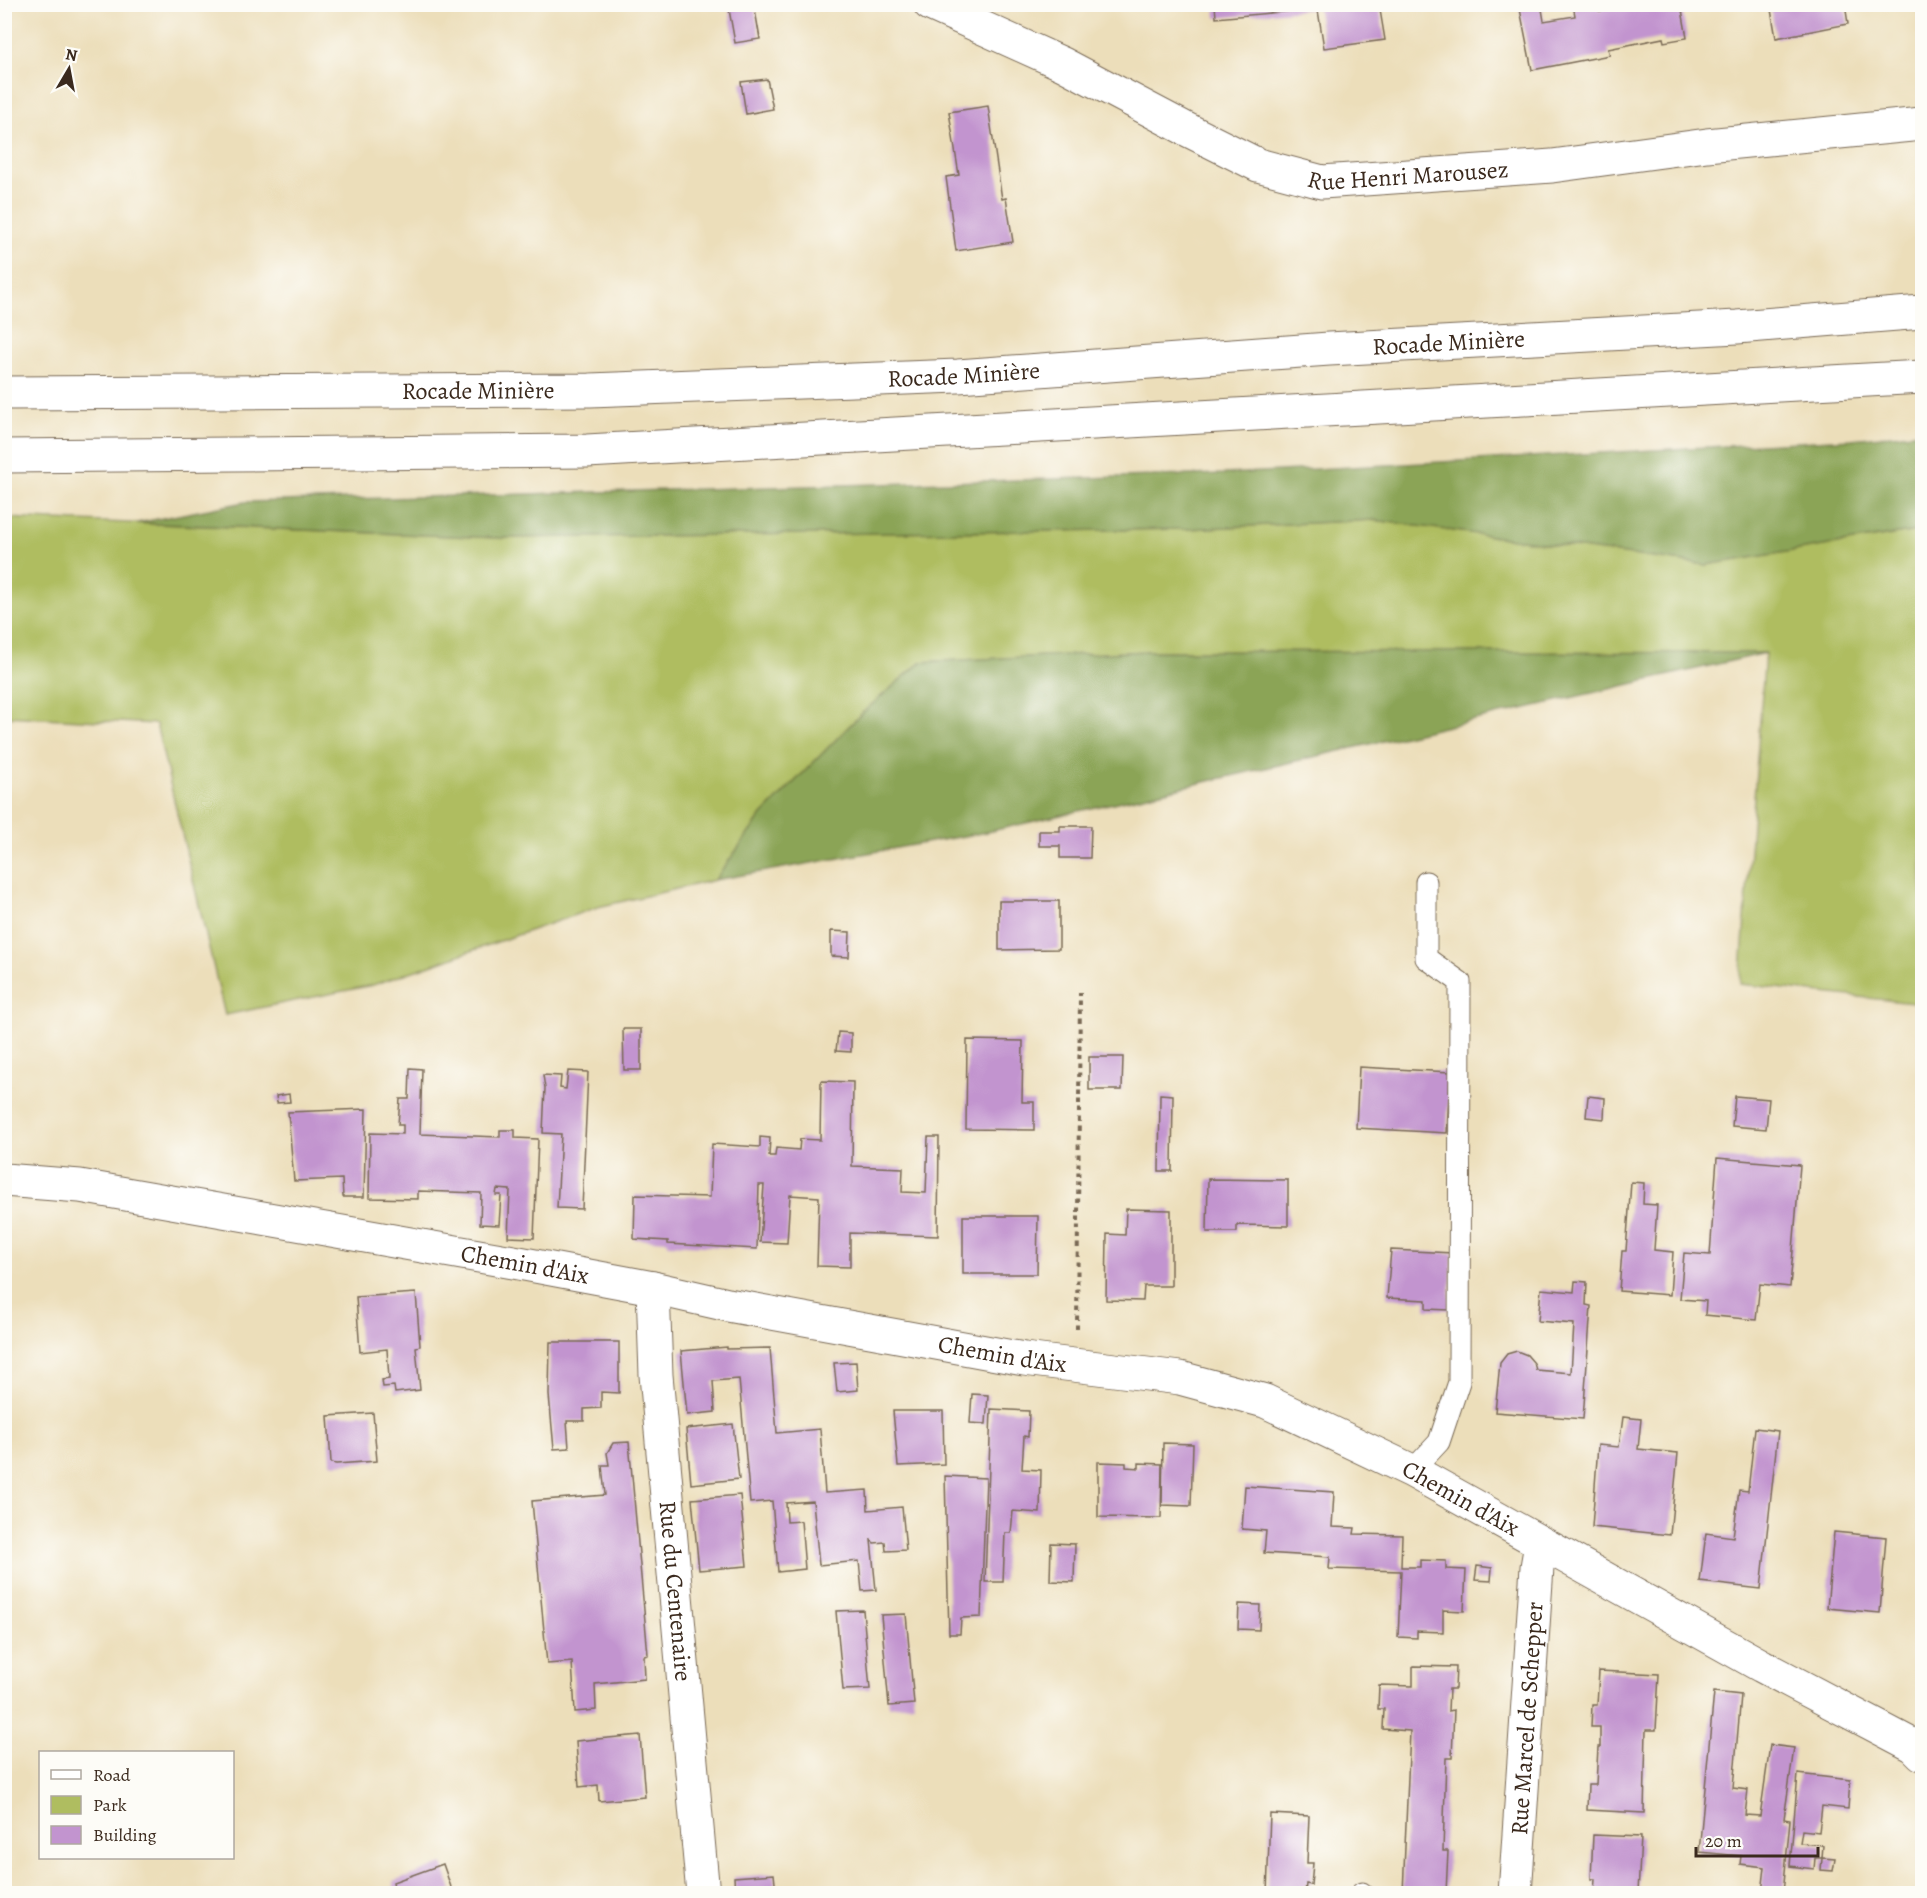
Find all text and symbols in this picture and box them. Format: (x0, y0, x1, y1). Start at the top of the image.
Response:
north arrow (39, 39, 99, 99)
text: N (64, 43, 79, 67)
street label: Rue Henri Marousez (1304, 153, 1510, 198)
street label: Rocade Minière (1371, 322, 1526, 363)
street label: Rocade Minière (887, 354, 1041, 395)
street label: Rocade Minière (402, 374, 554, 407)
street label: Chemin d'Aix (458, 1237, 592, 1292)
street label: Chemin d'Aix (936, 1328, 1069, 1380)
street label: Chemin d'Aix (1397, 1453, 1526, 1544)
street label: Rue du Centenaire (651, 1499, 700, 1683)
street label: Rue Marcel de Schepper (1503, 1601, 1551, 1836)
legend (39, 1751, 234, 1859)
text: Road (93, 1763, 131, 1787)
text: Park (93, 1793, 127, 1817)
scale bar (1696, 1820, 1818, 1858)
text: Building (93, 1823, 157, 1847)
text: 20 m (1705, 1829, 1742, 1853)

